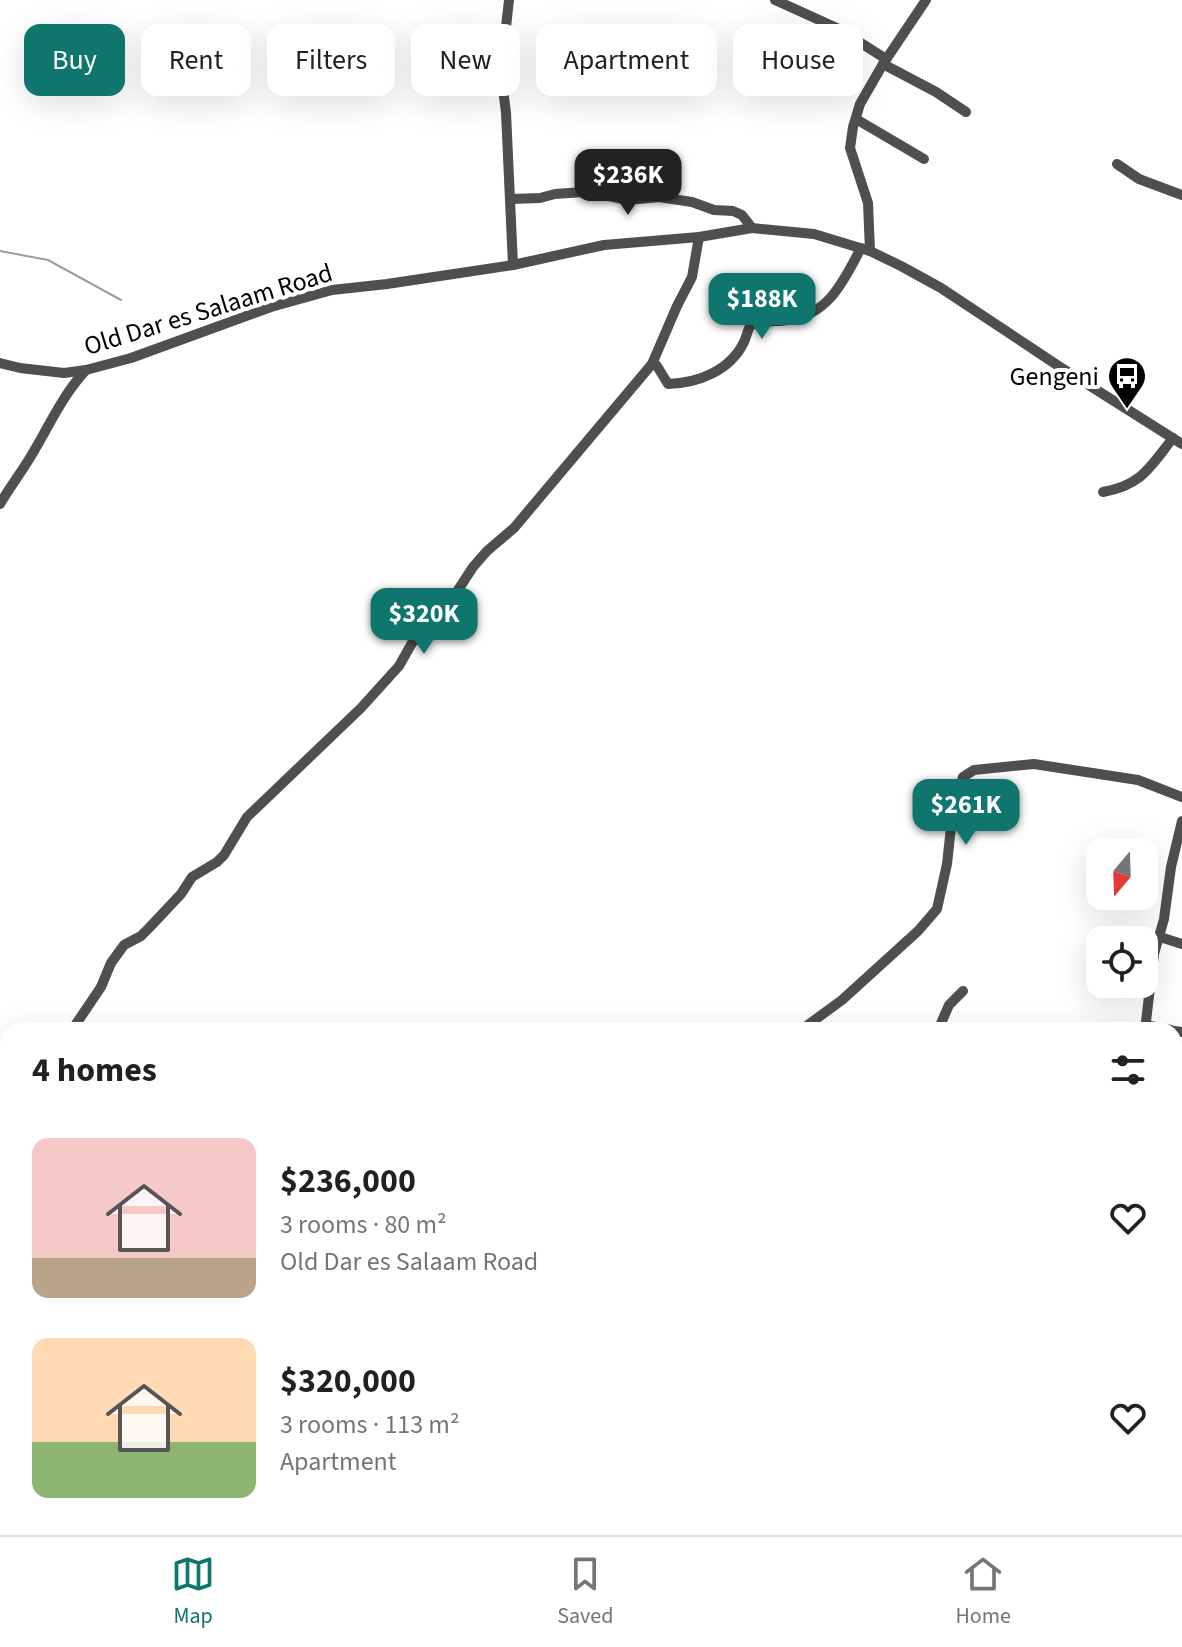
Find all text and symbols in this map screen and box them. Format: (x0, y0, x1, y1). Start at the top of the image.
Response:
chip: Buy (24, 24, 125, 96)
chip: Rent (141, 24, 251, 96)
chip: Filters (267, 24, 395, 96)
chip: New (411, 24, 520, 96)
chip: Apartment (536, 24, 717, 96)
chip: House (733, 24, 863, 96)
pin: $236K (572, 149, 684, 217)
text: $236K (593, 156, 663, 193)
street label: Old Dar es Salaam Road (79, 254, 337, 365)
pin: $188K (706, 273, 818, 341)
text: $188K (727, 280, 797, 317)
bus stop icon: Gengeni (1106, 355, 1148, 410)
place label: Gengeni (1010, 358, 1099, 395)
pin: $320K (368, 588, 480, 656)
text: $320K (389, 595, 459, 632)
pin: $261K (910, 779, 1022, 847)
text: $261K (931, 786, 1001, 823)
north arrow (1086, 838, 1158, 910)
map controls (1086, 838, 1158, 998)
button: locate (1086, 926, 1158, 998)
text: 4 homes (32, 1046, 157, 1095)
icon: filters (1106, 1048, 1150, 1092)
text: $236,000 (280, 1157, 416, 1206)
icon: home (96, 1170, 192, 1266)
icon: heart (1106, 1196, 1150, 1240)
text: 3 rooms · 80 m² (280, 1206, 447, 1243)
text: Old Dar es Salaam Road (280, 1243, 538, 1280)
text: $320,000 (280, 1357, 416, 1406)
icon: home (96, 1370, 192, 1466)
icon: heart (1106, 1396, 1150, 1440)
text: 3 rooms · 113 m² (280, 1406, 459, 1443)
text: Apartment (280, 1443, 397, 1480)
tab: Map (171, 1552, 215, 1632)
tab: Saved (557, 1552, 613, 1632)
tab: Home (956, 1552, 1011, 1632)

